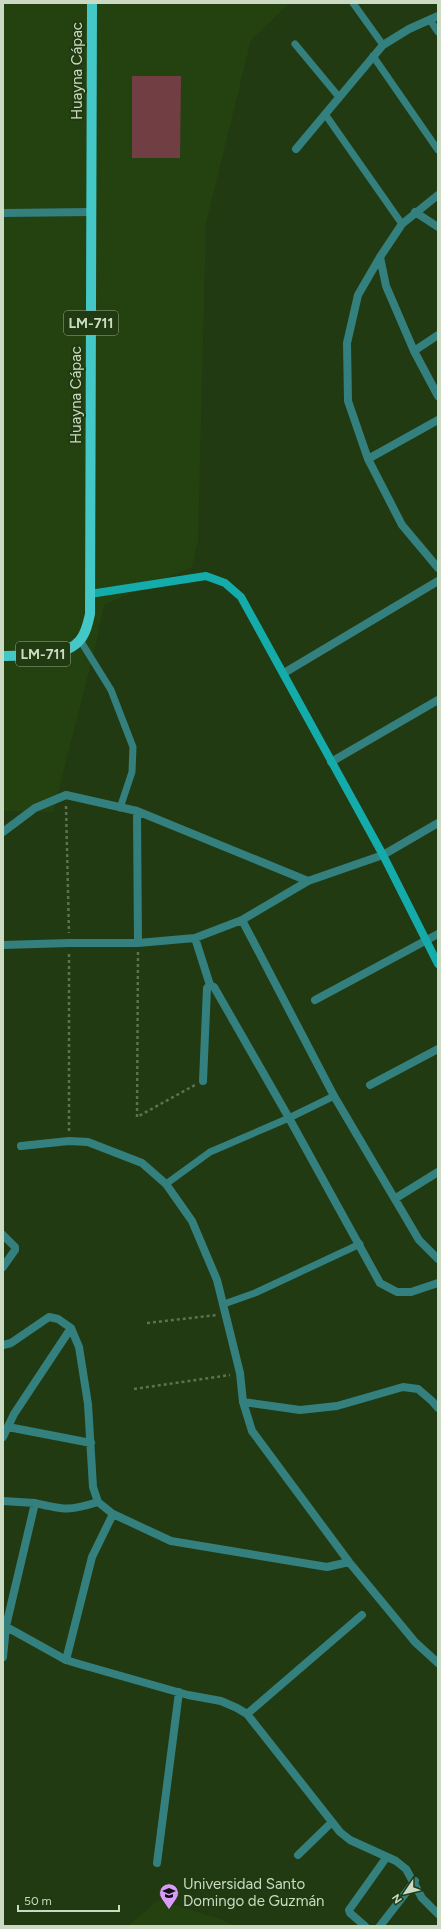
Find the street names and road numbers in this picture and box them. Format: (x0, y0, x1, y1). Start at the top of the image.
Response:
street label: Huayna Cápac (68, 22, 86, 120)
road number: LM-711 (64, 311, 118, 335)
street label: Huayna Cápac (67, 346, 85, 444)
road number: LM-711 (16, 642, 70, 666)

